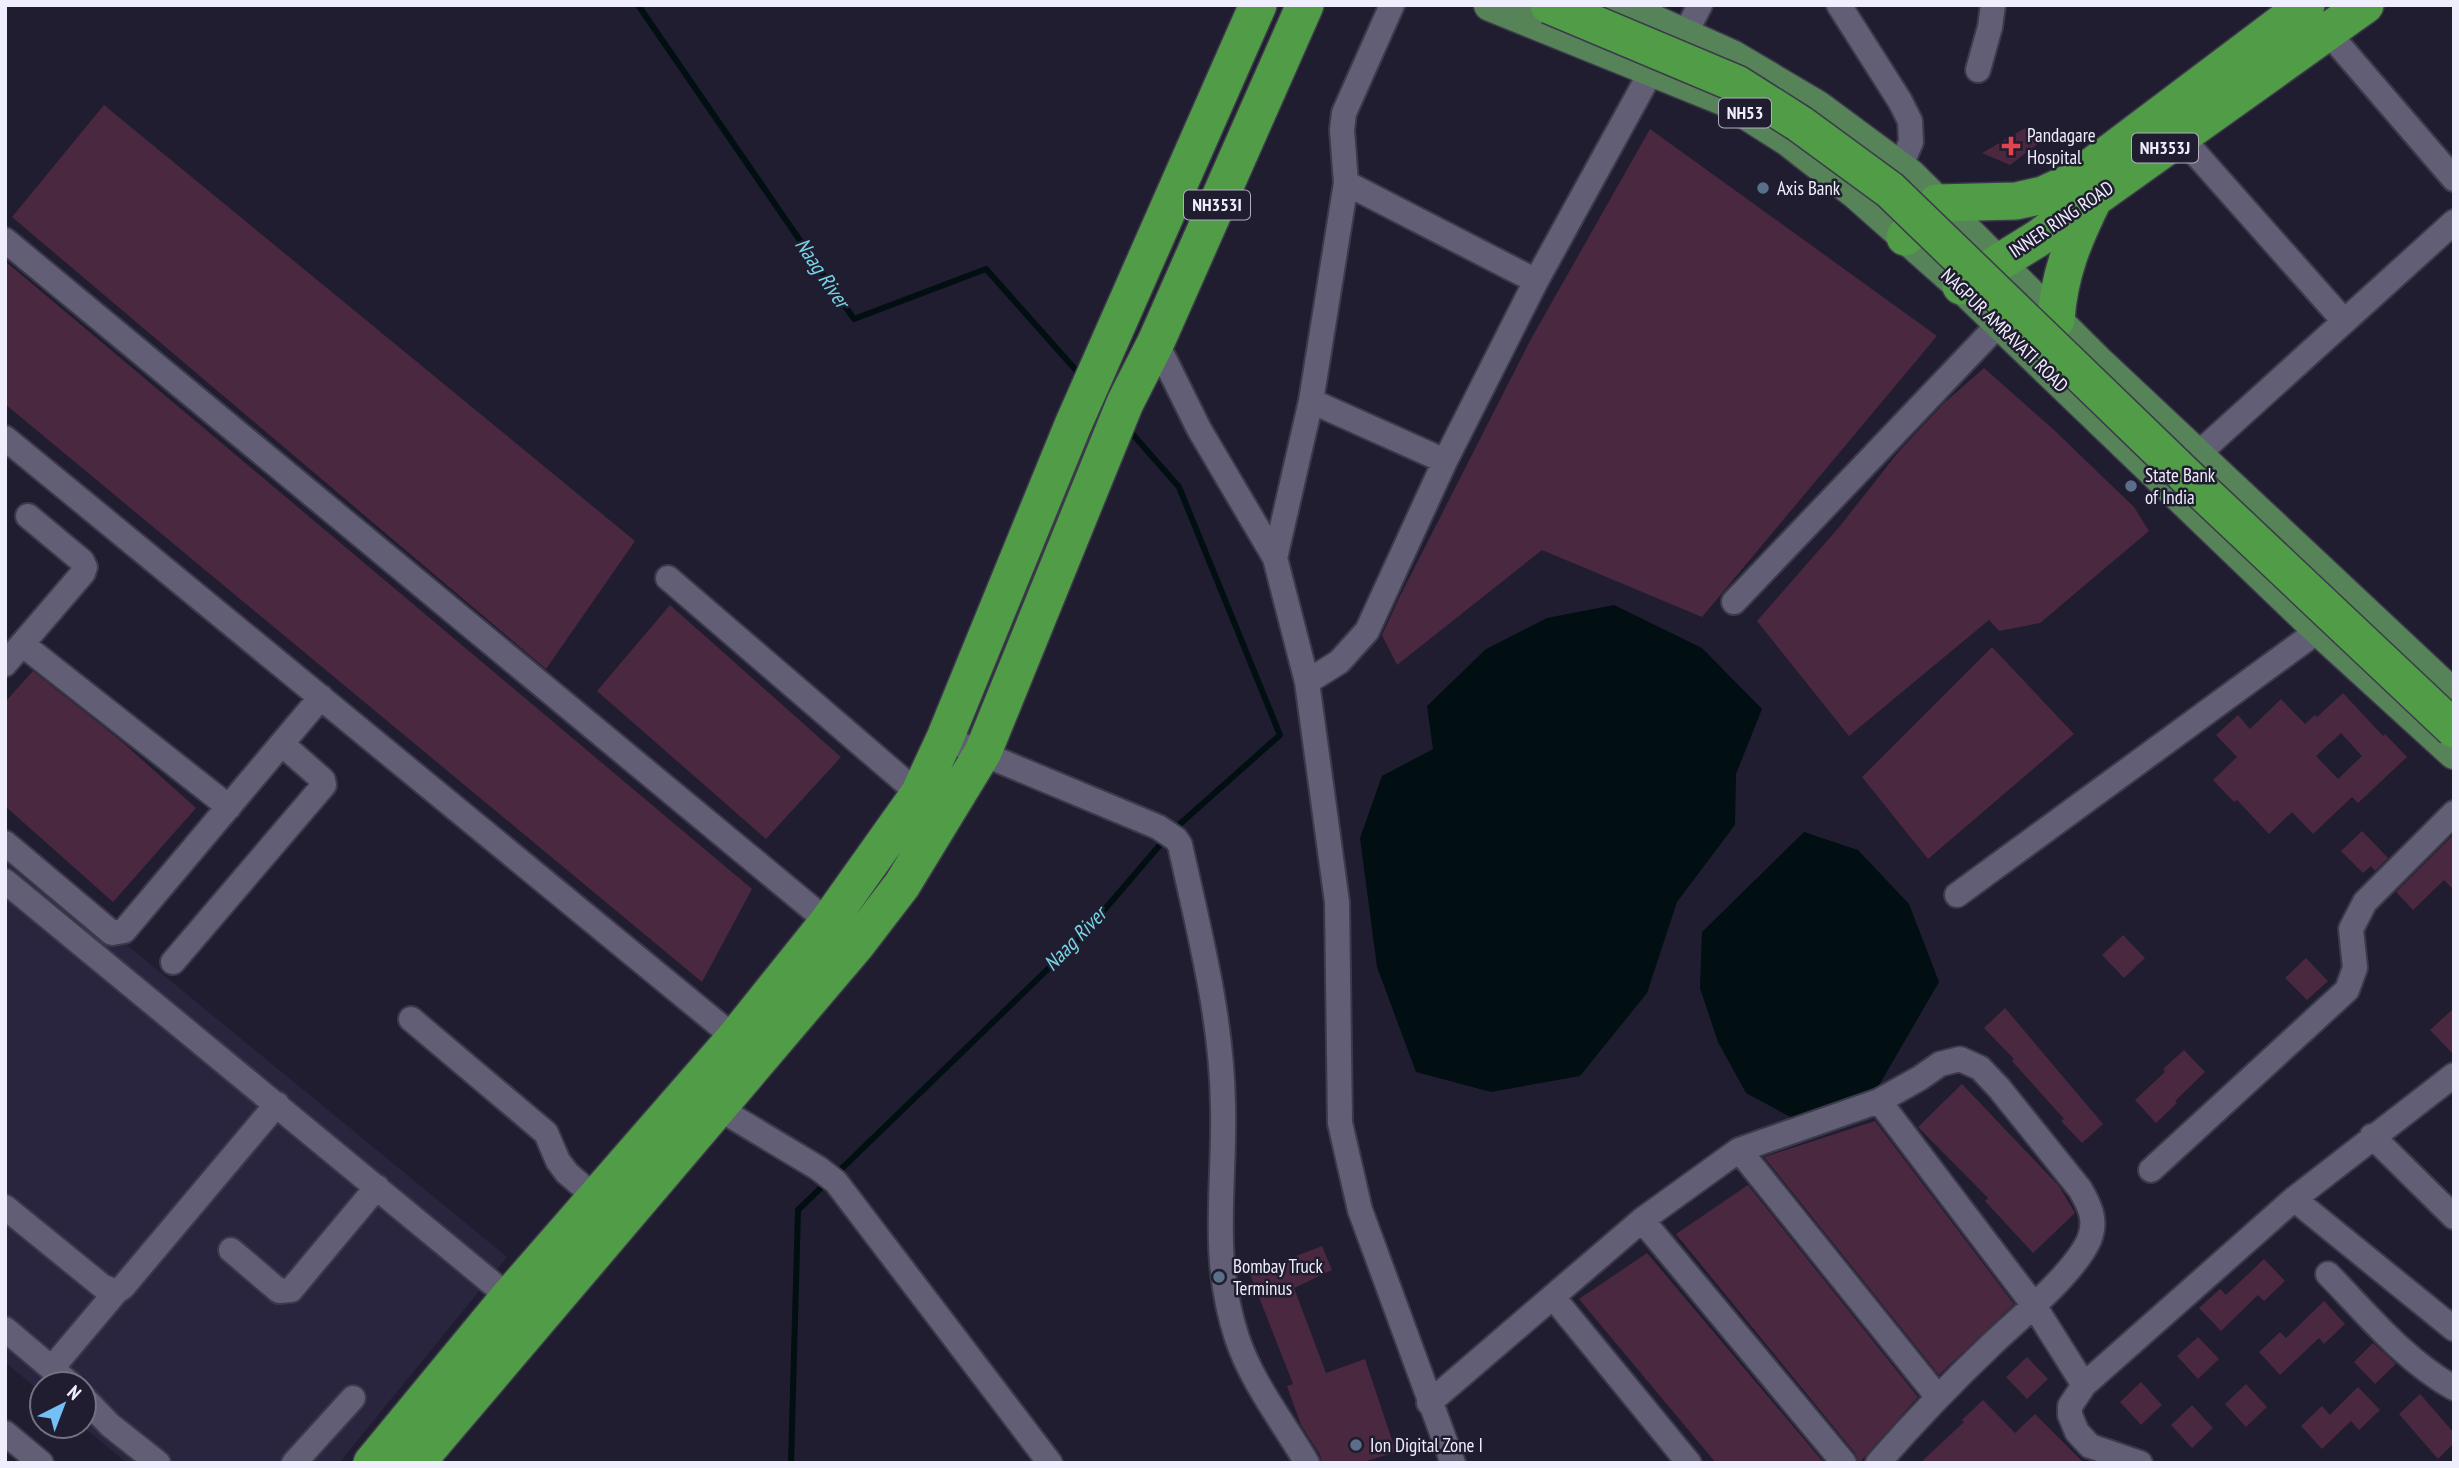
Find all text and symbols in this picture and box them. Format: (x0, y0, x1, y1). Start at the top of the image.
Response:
road number: NH53 (1719, 98, 1771, 128)
place label: Pandagare Hospital (2027, 123, 2096, 169)
road number: NH353J (2132, 134, 2198, 162)
marker: Pandagare Hospital (2001, 136, 2021, 156)
street label: INNER RING ROAD (2004, 175, 2118, 263)
place label: Axis Bank (1777, 176, 1841, 200)
marker: Axis Bank (1755, 180, 1771, 196)
road number: NH353I (1184, 190, 1250, 220)
water label: Naag River (789, 232, 857, 316)
street label: NAGPUR AMRAVATI ROAD (1936, 263, 2074, 397)
place label: State Bank of India (2145, 463, 2216, 509)
marker: State Bank of India (2123, 478, 2139, 494)
water label: Naag River (1038, 899, 1114, 976)
place label: Bombay Truck Terminus (1233, 1254, 1324, 1300)
marker: Bombay Truck Terminus (1211, 1269, 1227, 1285)
north arrow (28, 1370, 98, 1440)
text: N (63, 1380, 86, 1405)
place label: Ion Digital Zone I (1370, 1433, 1483, 1457)
marker: Ion Digital Zone I (1348, 1437, 1364, 1453)

